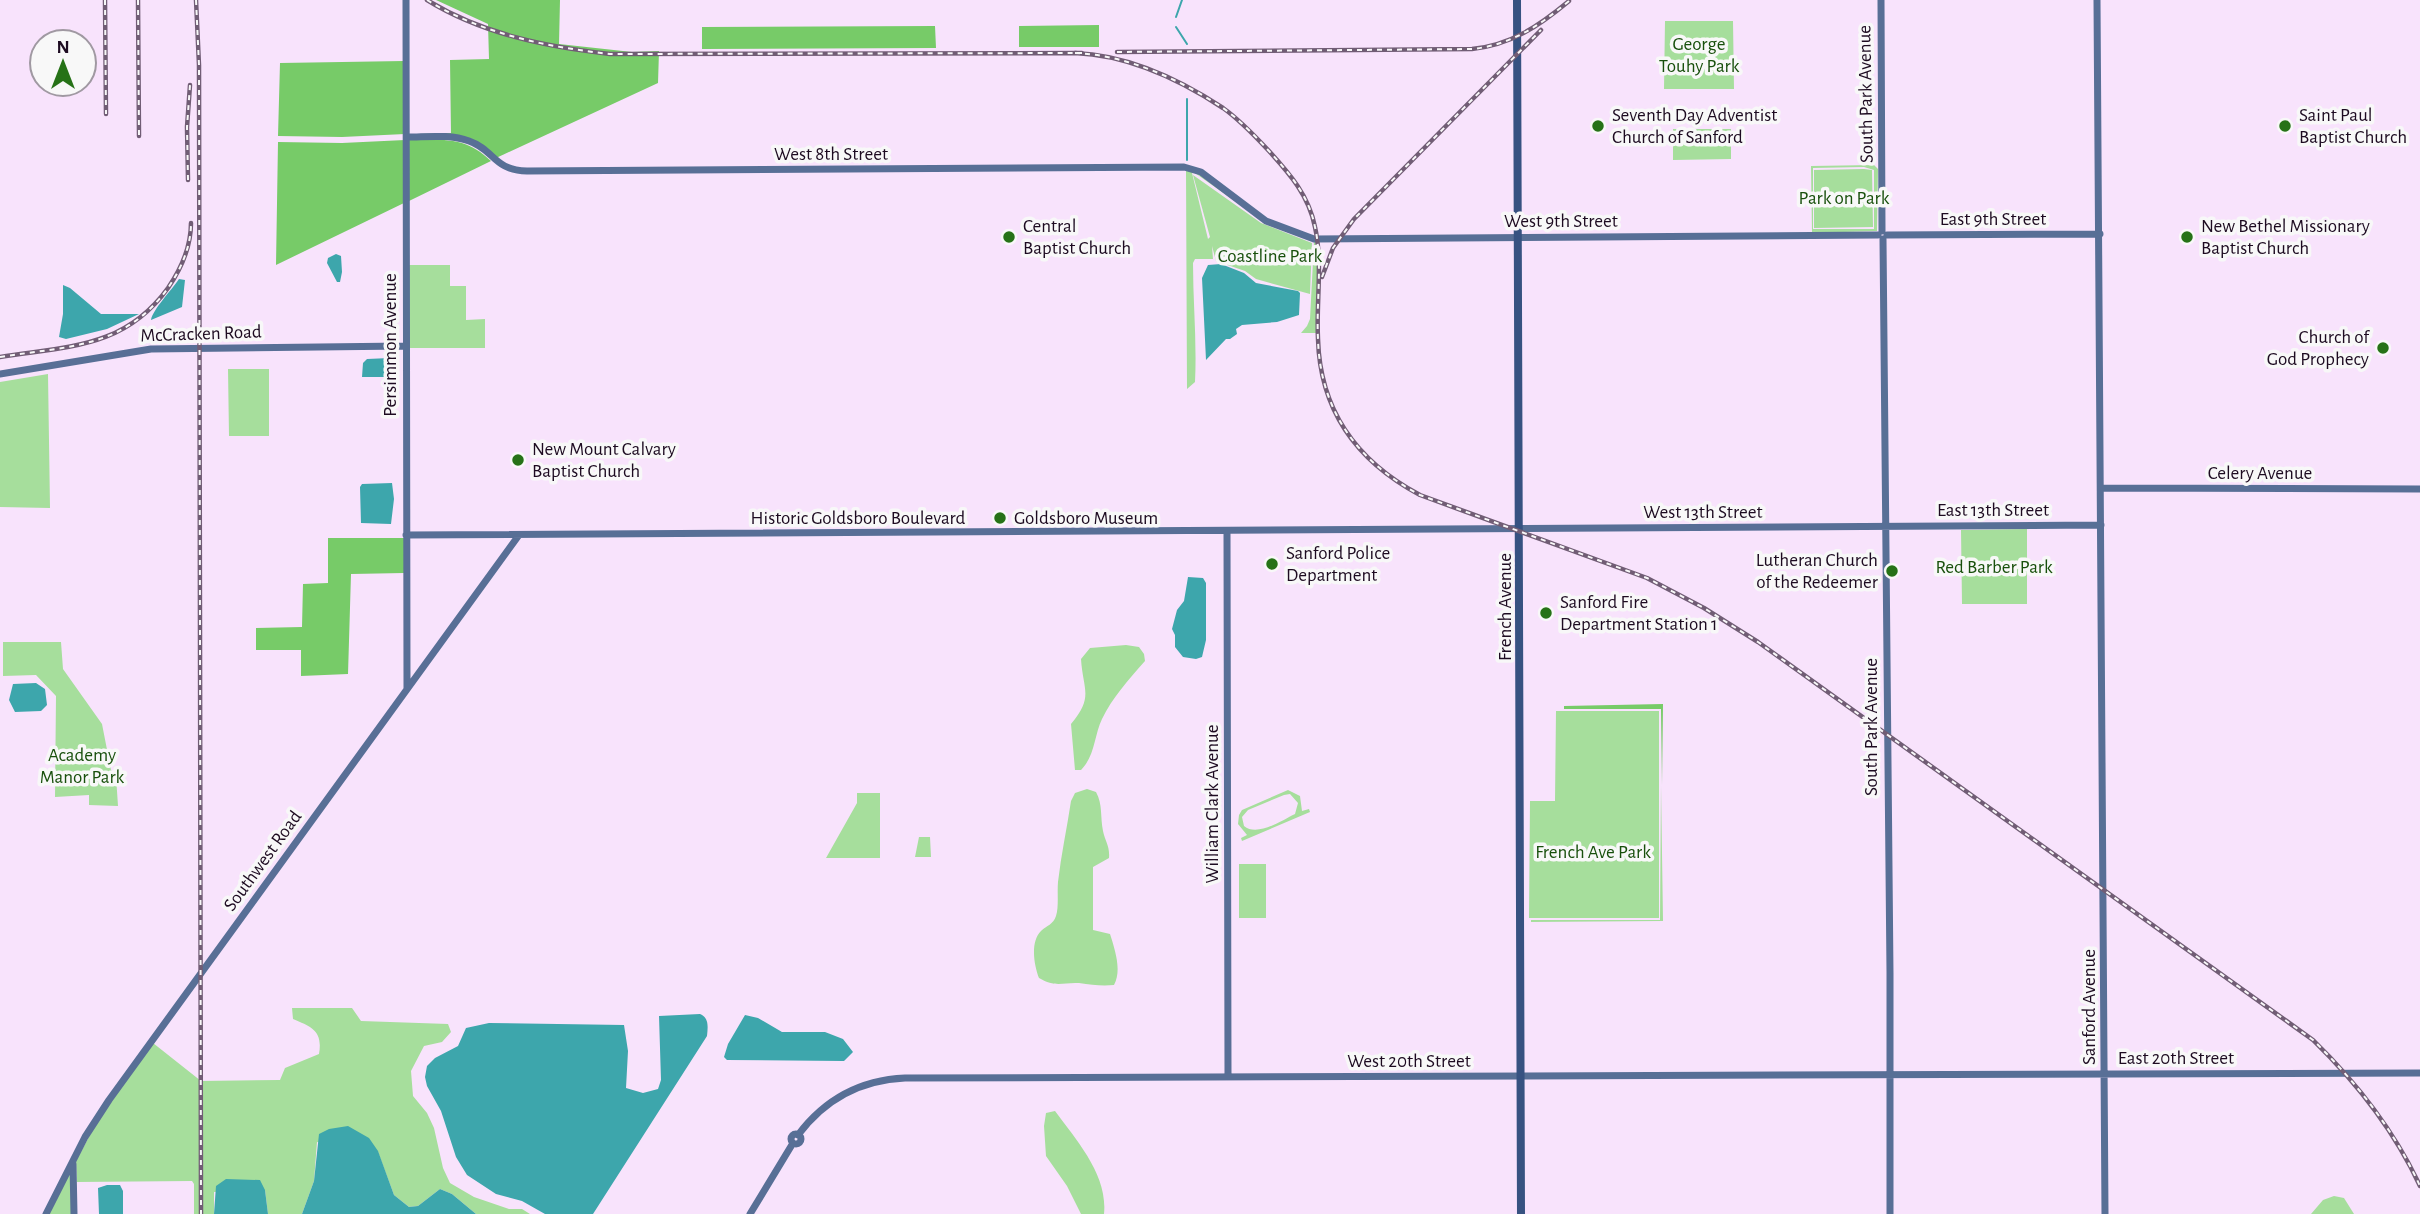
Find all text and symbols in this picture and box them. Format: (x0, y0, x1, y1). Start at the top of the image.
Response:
street label: South Park Avenue (1855, 25, 1877, 163)
north arrow (28, 28, 98, 98)
park label: George Touhy Park (1659, 35, 1740, 76)
text: N (56, 38, 70, 57)
place label: Seventh Day Adventist Church of Sanford (1612, 106, 1777, 147)
place label: Saint Paul Baptist Church (2299, 106, 2407, 147)
marker: Seventh Day Adventist Church of Sanford (1590, 118, 1606, 134)
marker: Saint Paul Baptist Church (2277, 118, 2293, 134)
street label: West 8th Street (774, 145, 888, 164)
park label: Park on Park (1799, 189, 1890, 208)
street label: East 9th Street (1940, 210, 2046, 229)
street label: West 9th Street (1504, 212, 1618, 231)
place label: Central Baptist Church (1023, 217, 1131, 258)
place label: New Bethel Missionary Baptist Church (2201, 217, 2370, 258)
marker: Central Baptist Church (1001, 229, 1017, 245)
marker: New Bethel Missionary Baptist Church (2179, 229, 2195, 245)
park label: Coastline Park (1218, 247, 1323, 266)
street label: Persimmon Avenue (381, 273, 400, 417)
street label: McCracken Road (140, 322, 262, 346)
place label: Church of God Prophecy (2267, 328, 2370, 369)
marker: Church of God Prophecy (2375, 340, 2391, 356)
place label: New Mount Calvary Baptist Church (532, 440, 676, 481)
marker: New Mount Calvary Baptist Church (510, 452, 526, 468)
street label: Celery Avenue (2208, 464, 2312, 483)
street label: East 13th Street (1937, 501, 2049, 520)
street label: West 13th Street (1643, 503, 1763, 522)
street label: Historic Goldsboro Boulevard (751, 509, 966, 528)
place label: Goldsboro Museum (1014, 509, 1158, 528)
marker: Goldsboro Museum (992, 510, 1008, 526)
place label: Sanford Police Department (1286, 544, 1390, 585)
place label: Lutheran Church of the Redeemer (1756, 551, 1878, 592)
street label: French Avenue (1496, 553, 1515, 661)
marker: Sanford Police Department (1264, 556, 1280, 572)
park label: Red Barber Park (1935, 558, 2053, 577)
marker: Lutheran Church of the Redeemer (1884, 563, 1900, 579)
place label: Sanford Fire Department Station 1 (1560, 593, 1718, 634)
marker: Sanford Fire Department Station 1 (1538, 605, 1554, 621)
street label: South Park Avenue (1862, 658, 1881, 796)
street label: William Clark Avenue (1203, 725, 1222, 883)
park label: Academy Manor Park (40, 746, 125, 787)
street label: Southwest Road (220, 807, 306, 915)
park label: French Ave Park (1535, 843, 1651, 862)
street label: Sanford Avenue (2080, 949, 2099, 1065)
street label: East 20th Street (2118, 1049, 2234, 1068)
street label: West 20th Street (1347, 1052, 1471, 1071)

